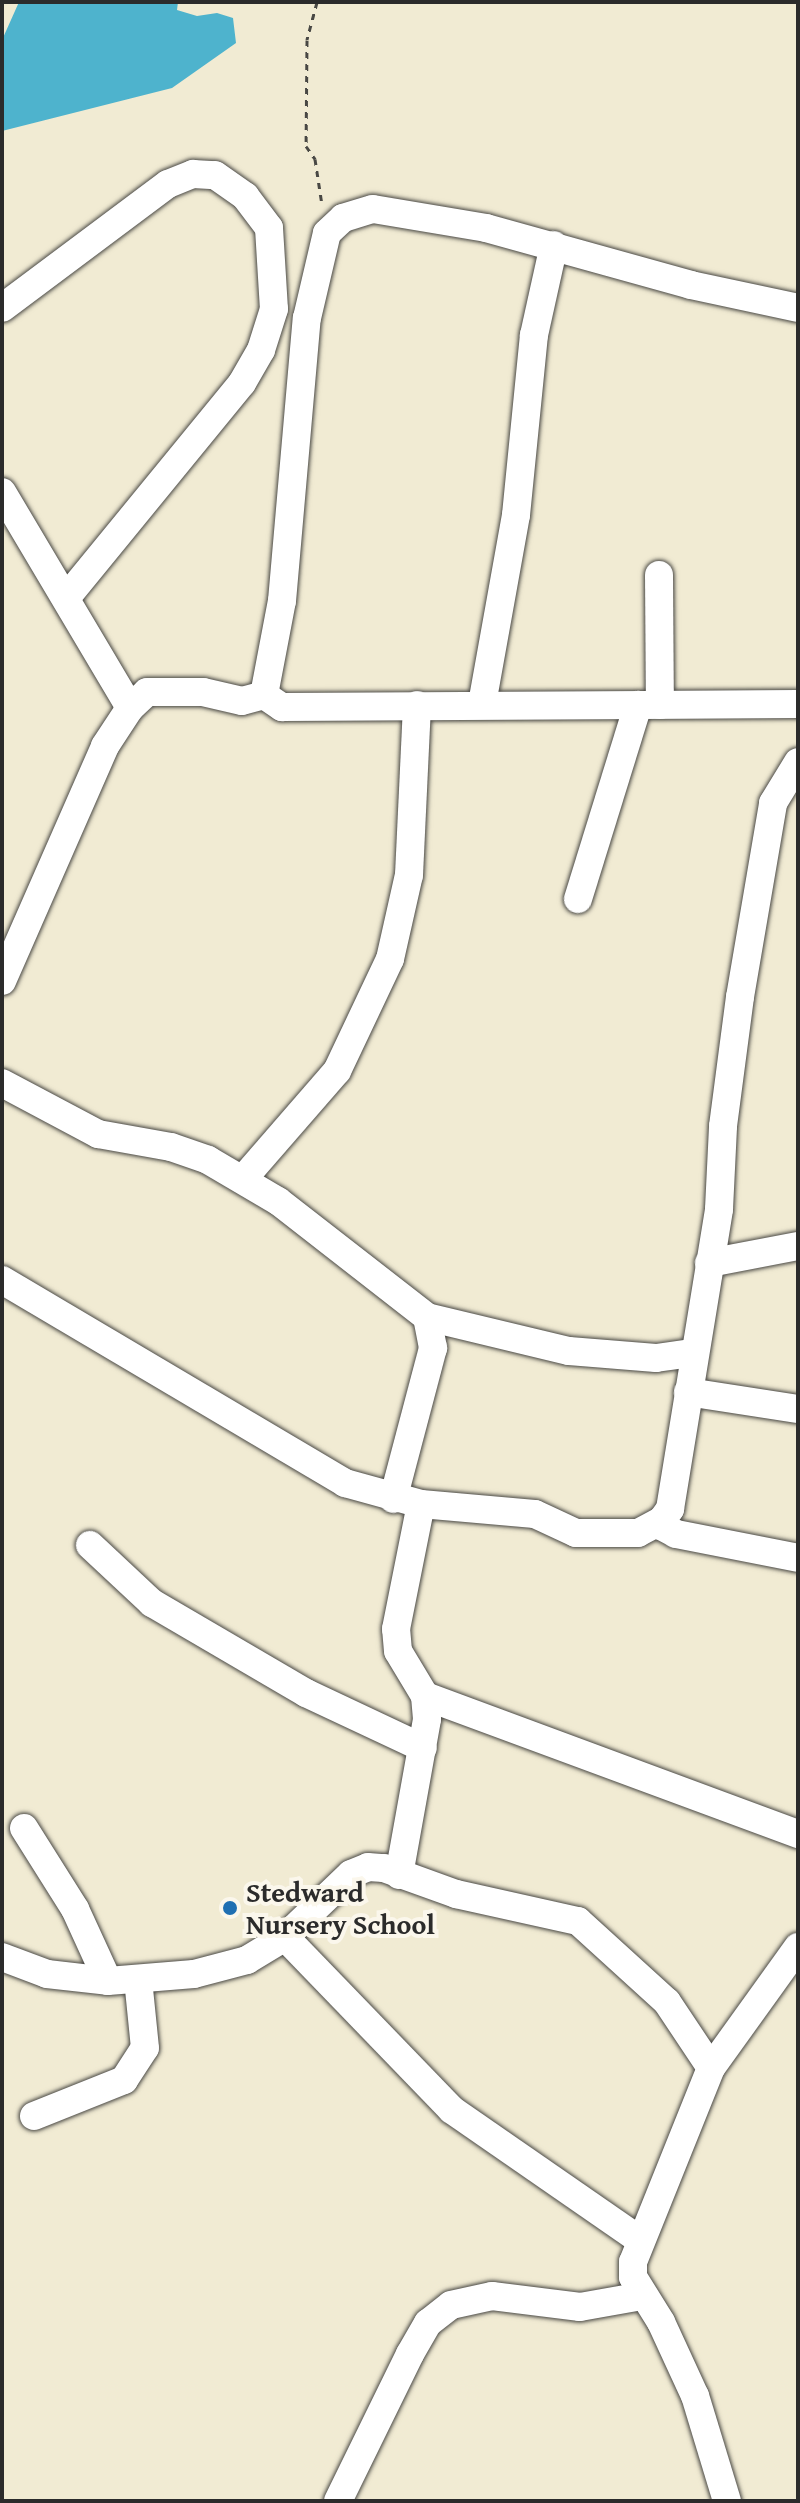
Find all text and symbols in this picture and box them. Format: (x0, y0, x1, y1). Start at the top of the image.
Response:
place label: Stedward Nursery School (246, 1875, 435, 1941)
marker: Stedward Nursery School (221, 1899, 239, 1917)

